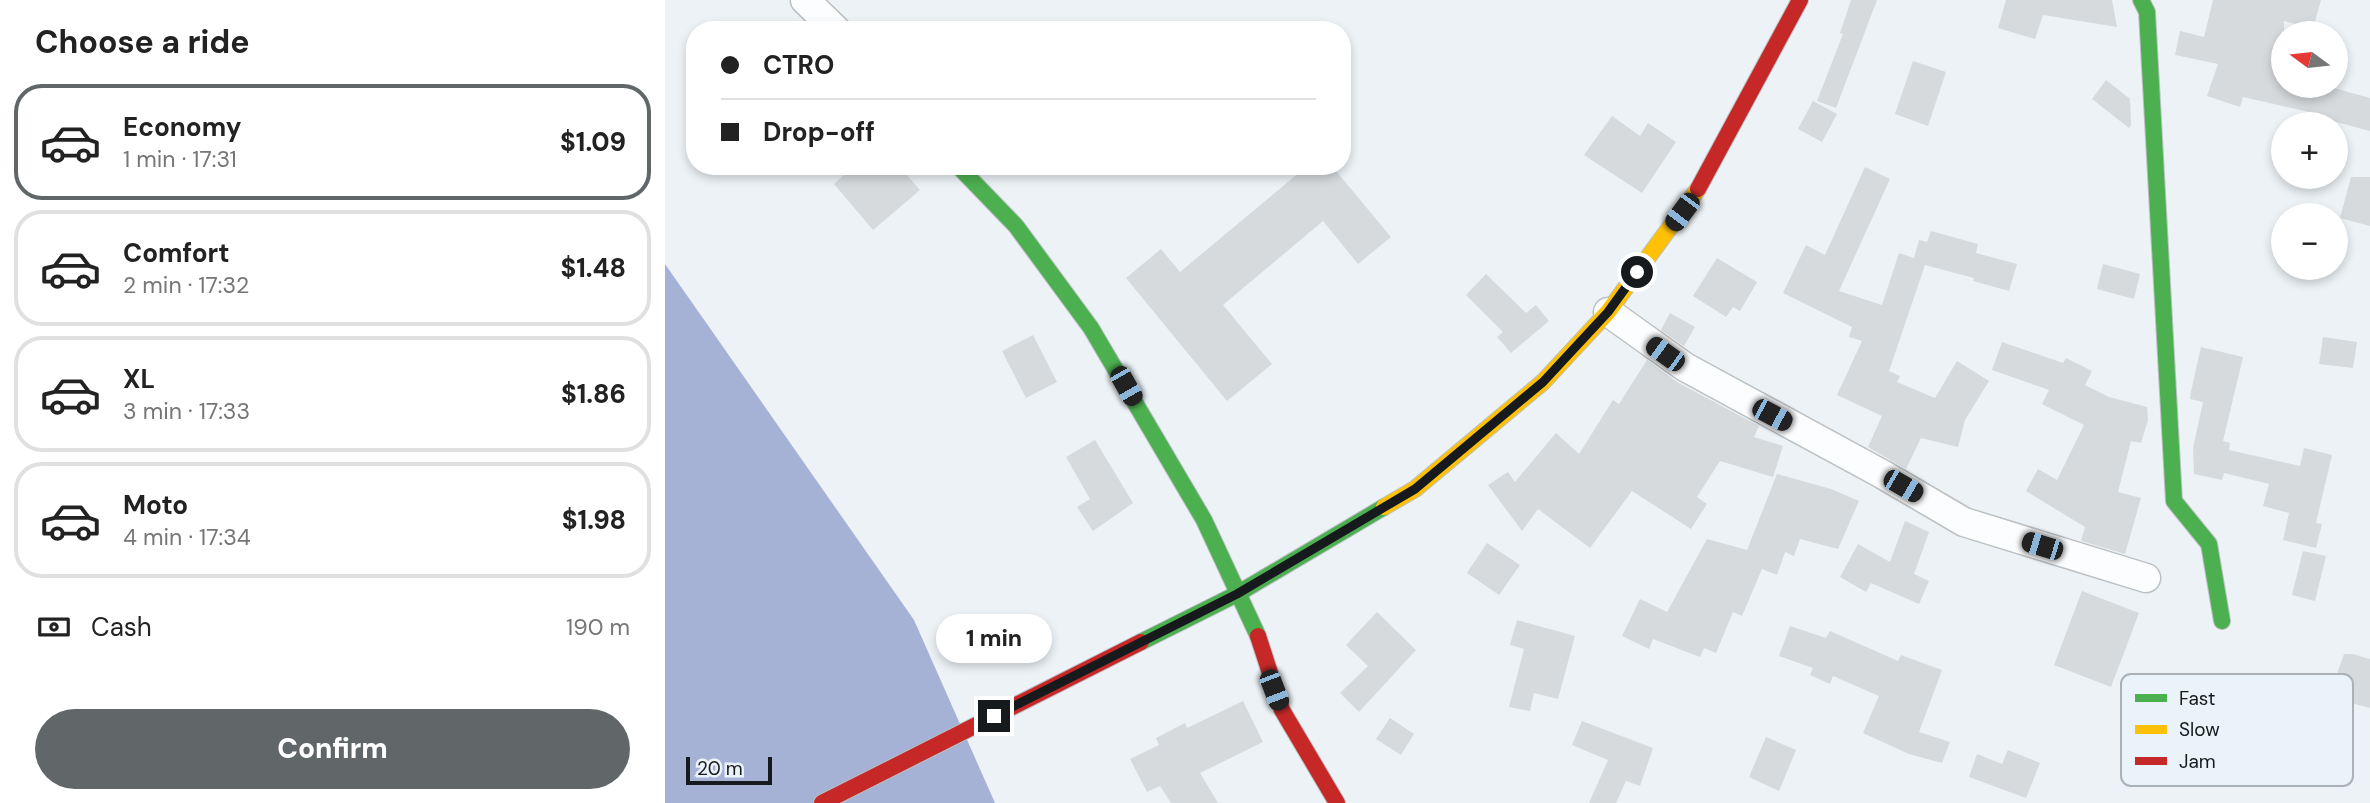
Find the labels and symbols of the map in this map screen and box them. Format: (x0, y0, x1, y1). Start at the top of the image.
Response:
north arrow (2271, 21, 2349, 98)
car (1661, 189, 1704, 235)
route start (1621, 256, 1653, 288)
car (1642, 333, 1689, 375)
car (1107, 363, 1146, 409)
car (1749, 396, 1796, 434)
car (1880, 466, 1927, 506)
car (2019, 530, 2066, 562)
callout: 1 min (936, 614, 1052, 664)
car (1257, 667, 1292, 713)
legend (2121, 674, 2353, 786)
text: Fast (2179, 686, 2215, 711)
route end (978, 700, 1010, 732)
text: Slow (2179, 717, 2220, 742)
text: Jam (2179, 749, 2216, 774)
scale bar (686, 754, 772, 786)

